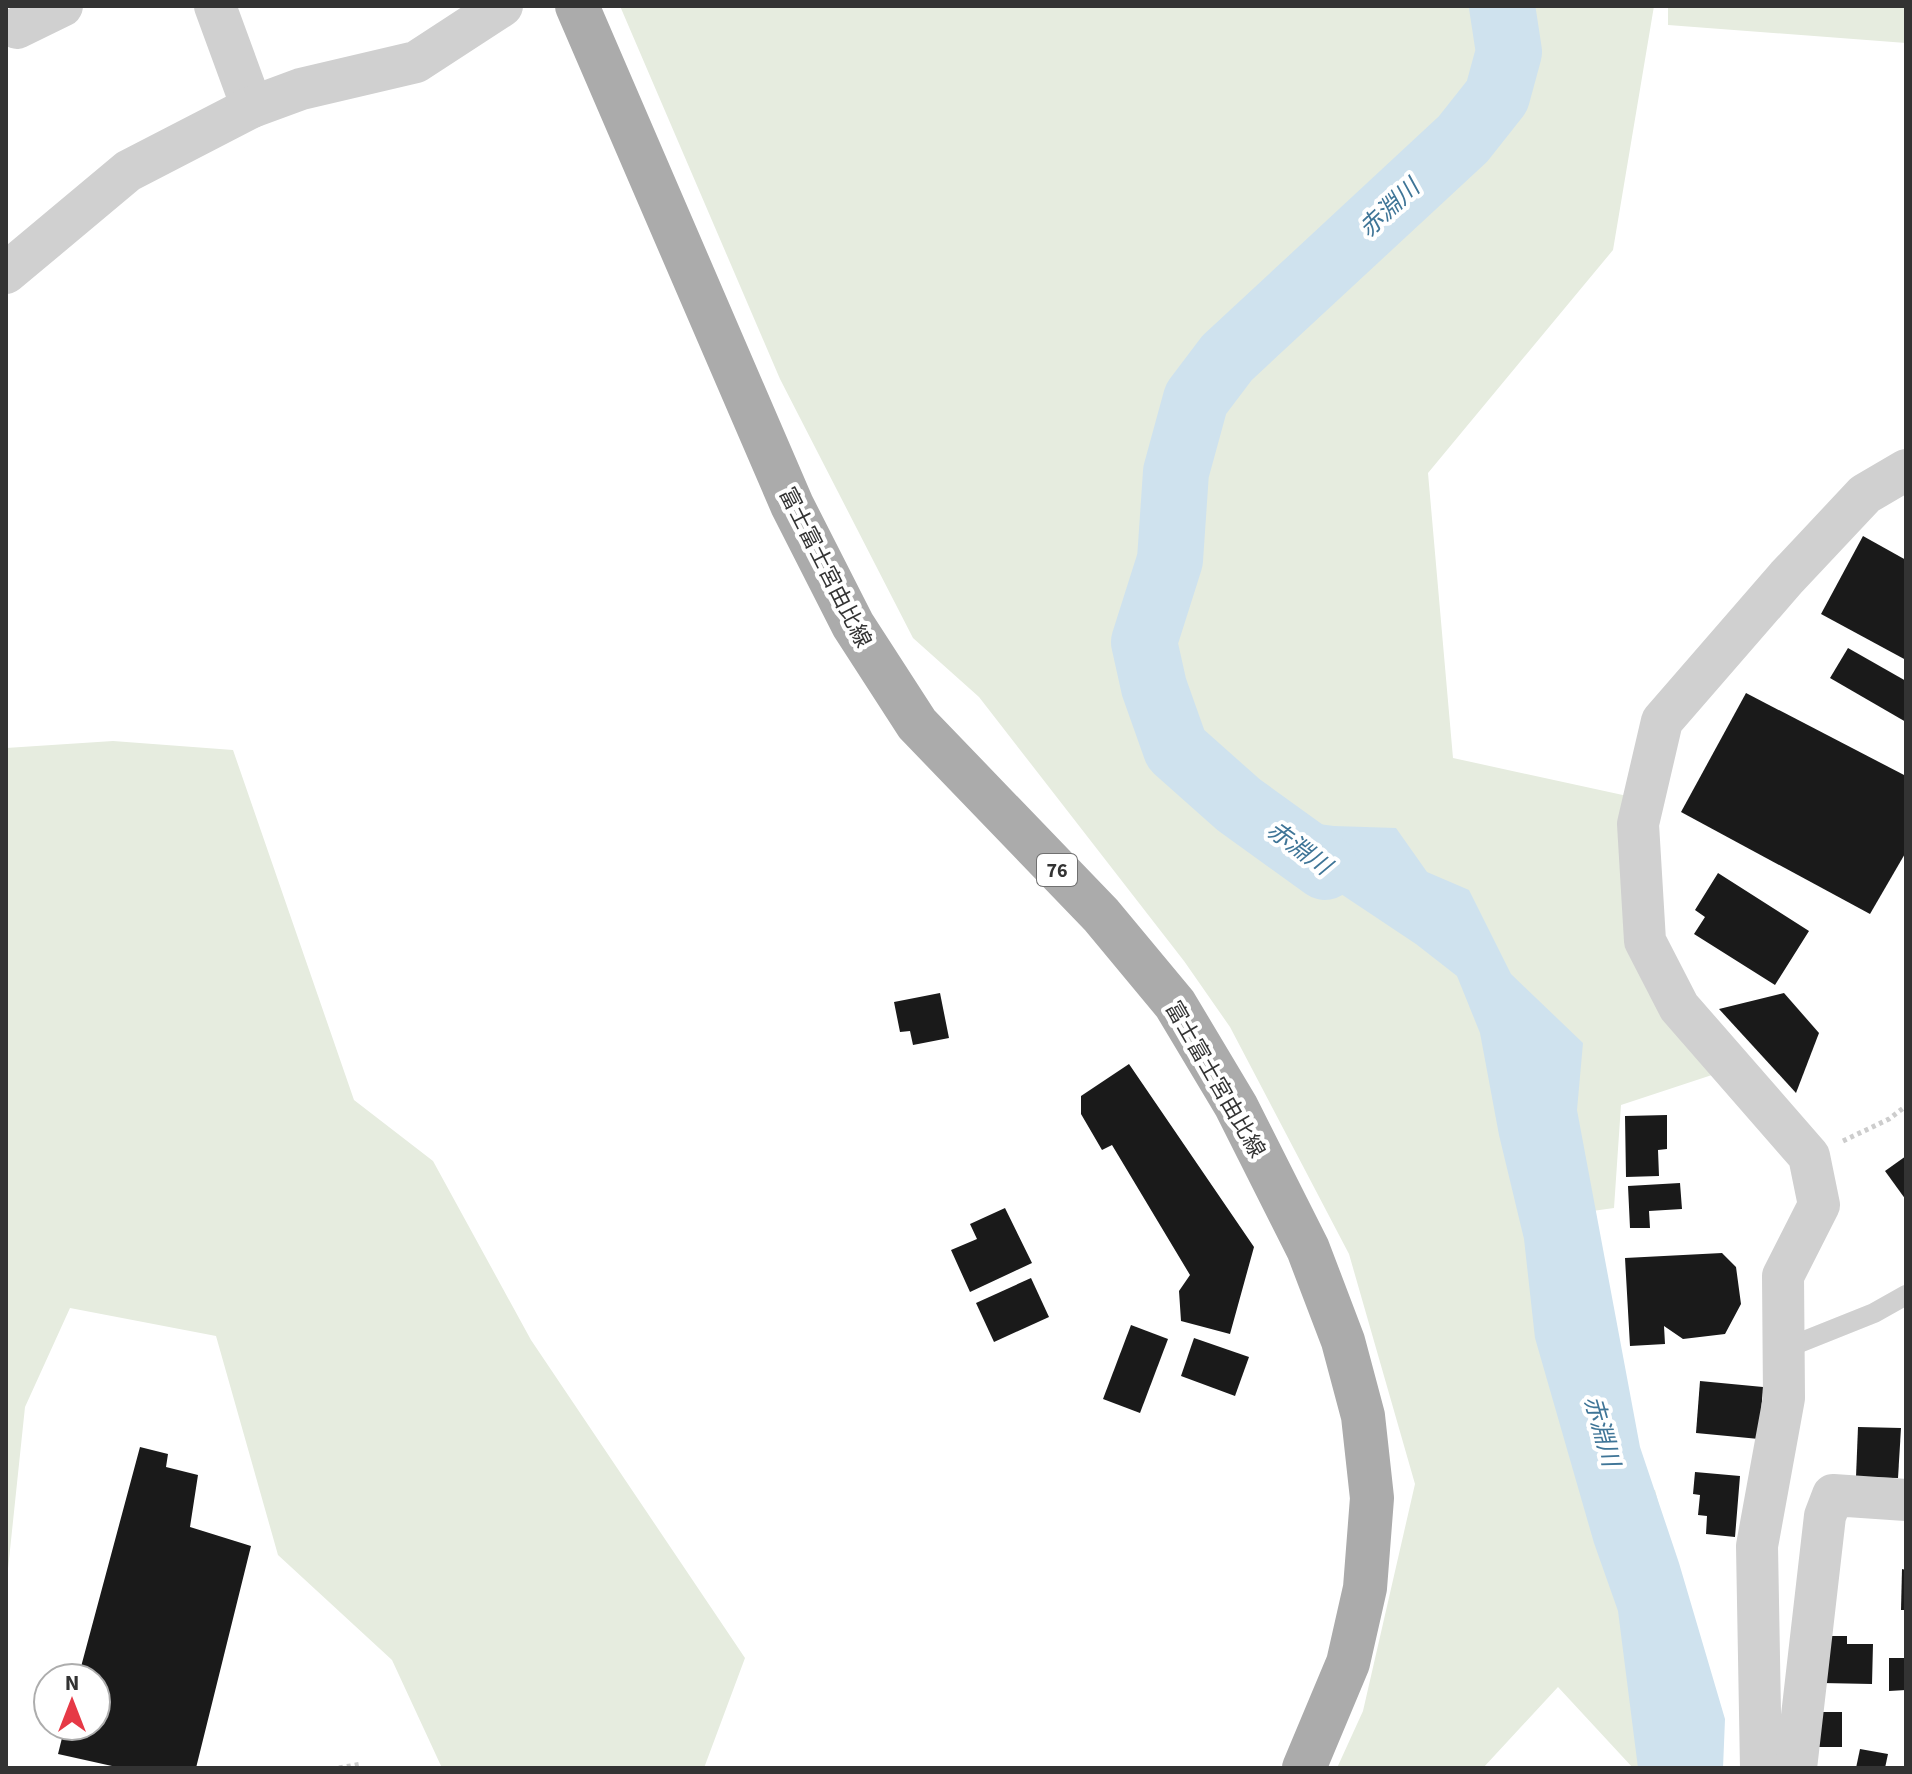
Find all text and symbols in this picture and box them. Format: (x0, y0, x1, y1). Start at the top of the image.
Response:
water label: 赤淵川 (1351, 169, 1430, 246)
street label: 富士富士宮由比線 (771, 482, 879, 653)
water label: 赤淵川 (1259, 813, 1341, 885)
road number: 76 (1037, 854, 1077, 886)
street label: 富士富士宮由比線 (1157, 995, 1273, 1164)
water label: 赤淵川 (1575, 1392, 1629, 1473)
north arrow (32, 1662, 112, 1742)
text: N (65, 1667, 79, 1699)

